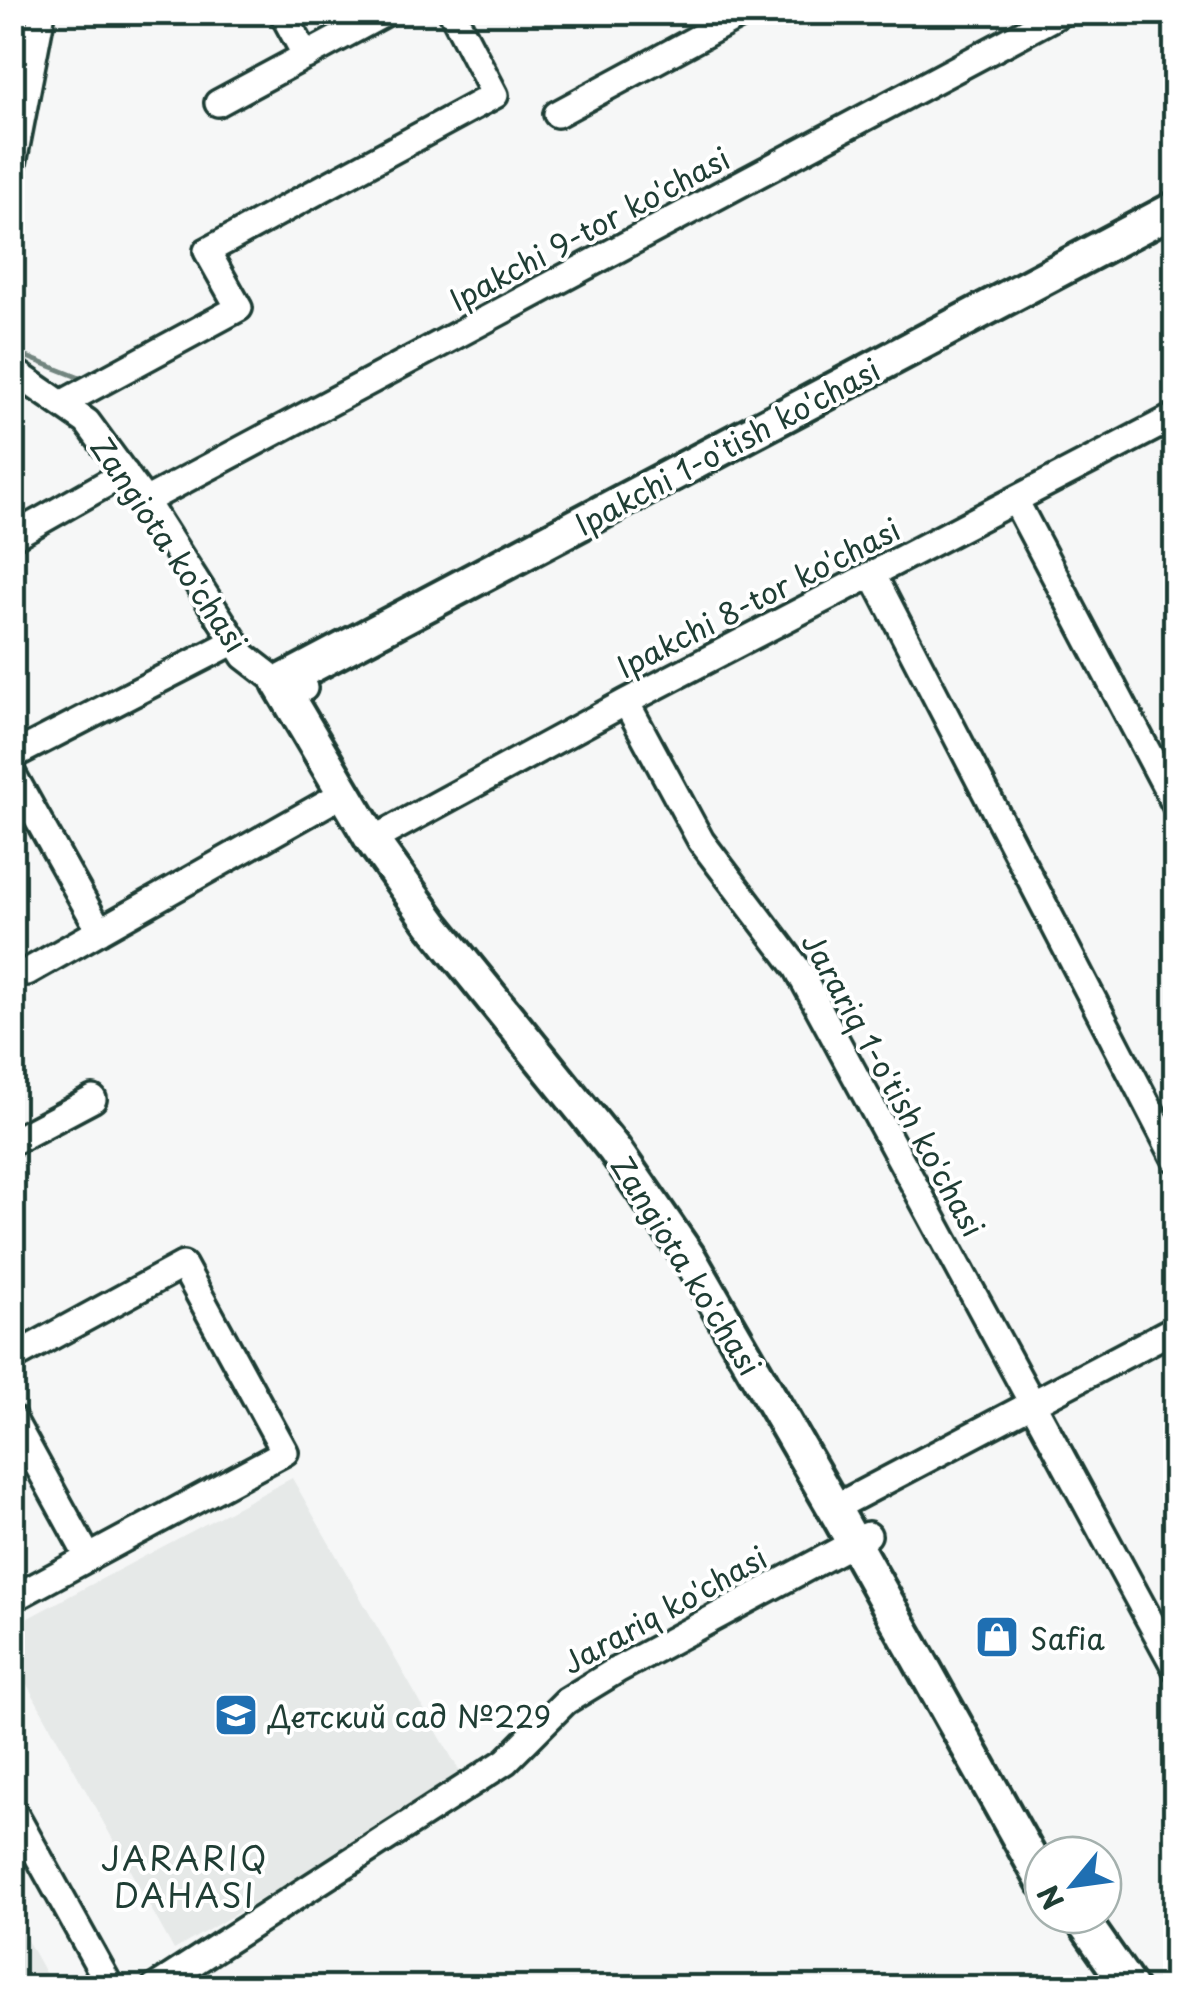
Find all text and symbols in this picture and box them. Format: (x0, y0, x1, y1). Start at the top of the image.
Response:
street label: Ipakchi 9-tor ko'chasi (441, 135, 737, 321)
street label: Ipakchi 1-o'tish ko'chasi (566, 346, 888, 546)
street label: Zangiota ko'chasi (81, 427, 259, 661)
street label: Ipakchi 8-tor ko'chasi (608, 506, 908, 688)
street label: Jarariq 1-o'tish ko'chasi (792, 924, 996, 1244)
street label: Zangiota ko'chasi (601, 1146, 773, 1384)
street label: Jarariq ko'chasi (553, 1534, 775, 1684)
shop icon: Safia (974, 1614, 1020, 1660)
place label: Safia (1030, 1615, 1105, 1660)
school or university icon: Детский сад №229 (213, 1692, 259, 1738)
place label: Детский сад №229 (267, 1693, 551, 1738)
district label: JARARIQ DAHASI (101, 1834, 269, 1919)
north arrow (1023, 1835, 1123, 1935)
text: N (1026, 1878, 1074, 1918)

